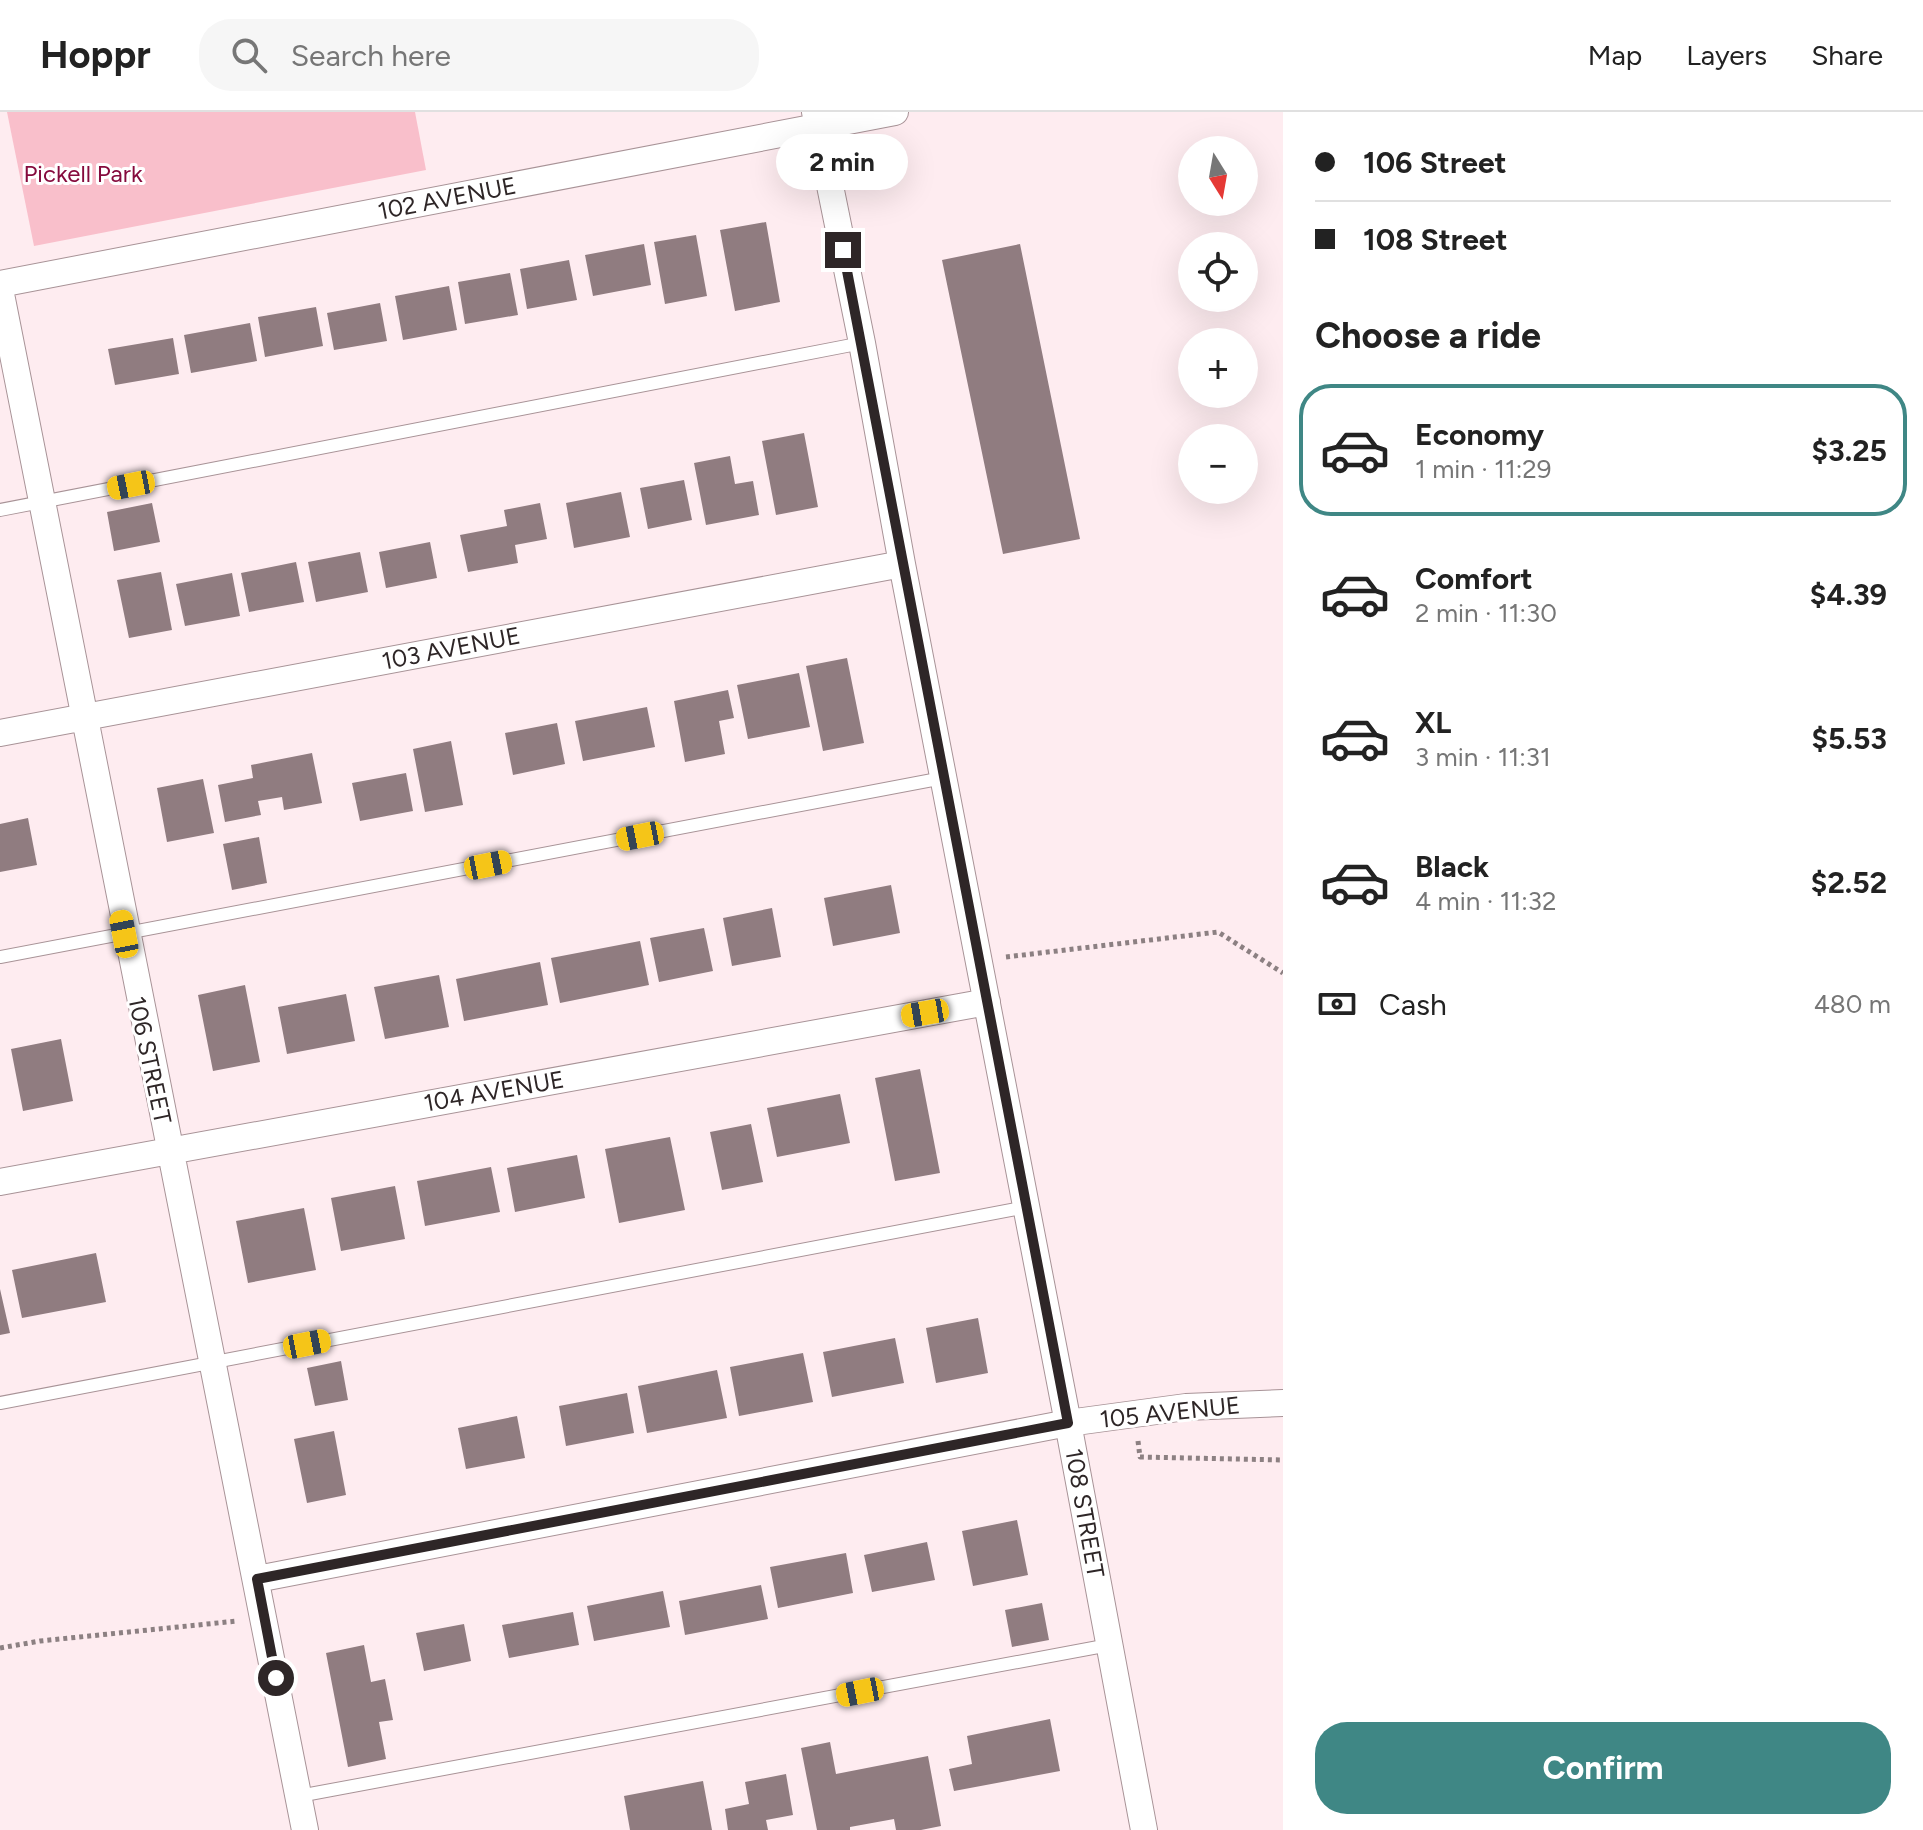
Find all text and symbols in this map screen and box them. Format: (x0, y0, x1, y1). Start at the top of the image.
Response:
search box (199, 19, 759, 91)
text: Hoppr (40, 32, 151, 78)
icon: search (227, 33, 271, 77)
text: Search here (291, 37, 451, 74)
text: Map (1588, 38, 1642, 72)
text: Layers (1686, 38, 1767, 72)
text: Share (1811, 38, 1883, 72)
callout: 2 min (777, 134, 909, 190)
north arrow (1178, 136, 1258, 216)
map controls (1178, 136, 1258, 504)
text: 106 Street (1363, 144, 1507, 181)
text: 2 min (809, 146, 875, 178)
park label: Pickell Park (23, 159, 143, 188)
street label: 102 AVENUE (375, 170, 519, 226)
text: 108 Street (1363, 221, 1508, 258)
route end (825, 232, 861, 268)
button: locate (1178, 232, 1258, 312)
text: Choose a ride (1315, 314, 1541, 357)
button: + (1178, 328, 1258, 408)
icon: car (1319, 414, 1391, 486)
text: Economy (1415, 416, 1544, 453)
button: − (1178, 424, 1258, 504)
text: $3.25 (1811, 432, 1887, 469)
text: 1 min · 11:29 (1415, 453, 1552, 485)
car (105, 469, 157, 501)
icon: car (1319, 558, 1391, 630)
text: Comfort (1415, 560, 1533, 597)
text: $4.39 (1810, 576, 1887, 613)
text: 2 min · 11:30 (1415, 597, 1557, 629)
street label: 103 AVENUE (379, 620, 523, 676)
icon: car (1319, 702, 1391, 774)
text: XL (1415, 704, 1451, 741)
text: $5.53 (1811, 720, 1887, 757)
text: 3 min · 11:31 (1415, 741, 1551, 773)
car (614, 820, 666, 852)
icon: car (1319, 846, 1391, 918)
text: Black (1415, 848, 1489, 885)
car (462, 849, 514, 881)
text: $2.52 (1811, 864, 1887, 901)
text: 4 min · 11:32 (1415, 885, 1556, 917)
car (108, 908, 140, 960)
icon: cash (1315, 982, 1359, 1026)
text: Cash (1379, 986, 1447, 1023)
text: 480 m (1814, 988, 1891, 1020)
street label: 106 STREET (122, 994, 178, 1126)
car (899, 997, 951, 1029)
street label: 104 AVENUE (422, 1064, 566, 1118)
car (281, 1328, 333, 1360)
street label: 105 AVENUE (1098, 1390, 1242, 1434)
street label: 108 STREET (1059, 1446, 1111, 1580)
route start (258, 1660, 294, 1696)
car (834, 1676, 886, 1708)
button: Confirm (1315, 1722, 1891, 1814)

